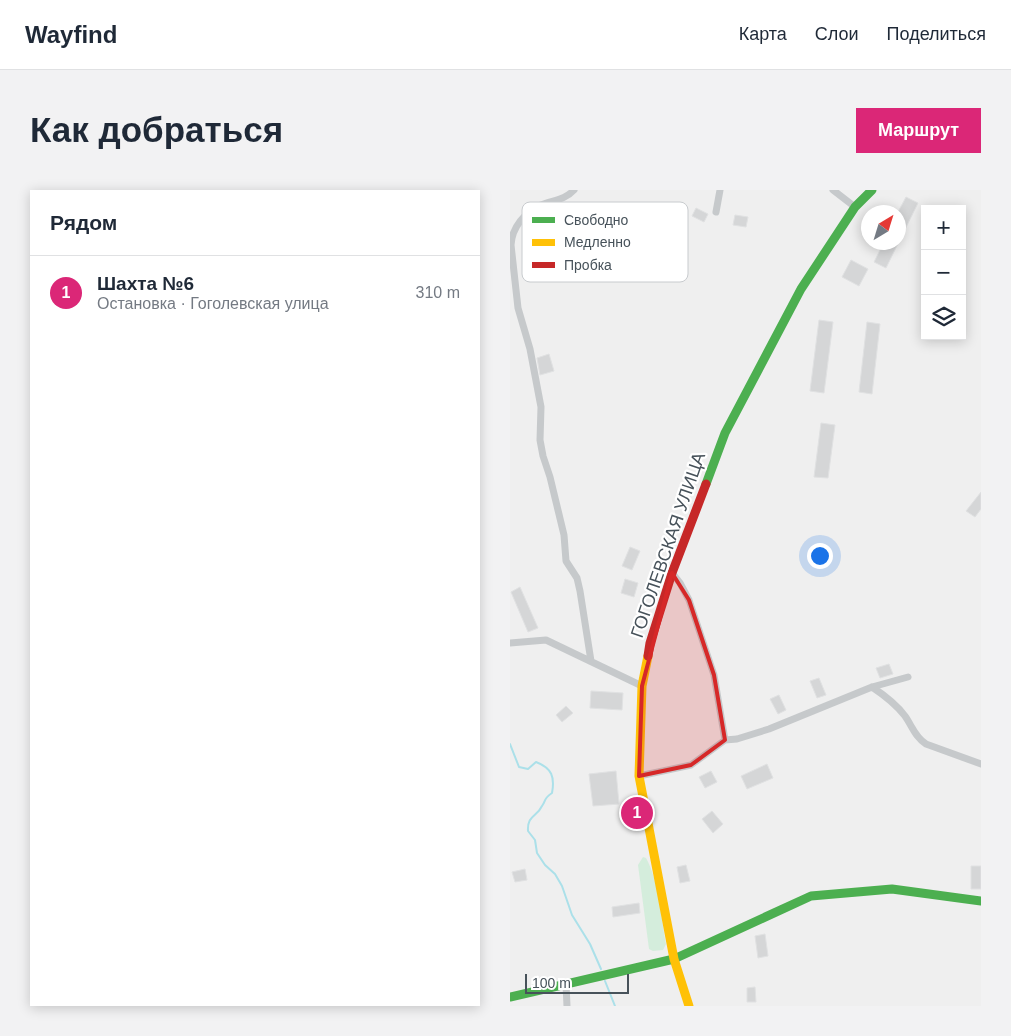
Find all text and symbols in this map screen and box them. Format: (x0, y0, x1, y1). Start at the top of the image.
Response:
text: Wayfind (25, 21, 117, 48)
text: Карта (739, 24, 787, 44)
text: Слои (815, 24, 859, 44)
text: Поделиться (887, 24, 986, 44)
button: Маршрут (856, 108, 981, 153)
text: Как добраться (30, 110, 283, 149)
legend (522, 202, 688, 282)
north arrow (861, 205, 906, 250)
map controls (921, 205, 966, 340)
button: + (921, 205, 966, 250)
text: Рядом (50, 211, 117, 234)
text: Свободно (564, 212, 629, 228)
text: Медленно (564, 234, 631, 250)
button: − (921, 250, 966, 295)
text: Пробка (564, 257, 612, 273)
text: Шахта №6 (97, 273, 194, 294)
text: 1 (62, 284, 70, 301)
text: 310 m (416, 284, 460, 301)
text: Остановка · Гоголевская улица (97, 295, 329, 312)
button: layers (921, 295, 966, 340)
street label: ГОГОЛЕВСКАЯ УЛИЦА (627, 450, 709, 640)
your location (807, 543, 833, 569)
pin: 1 (621, 794, 653, 832)
scale bar (525, 971, 629, 994)
text: 100 m (532, 975, 571, 991)

